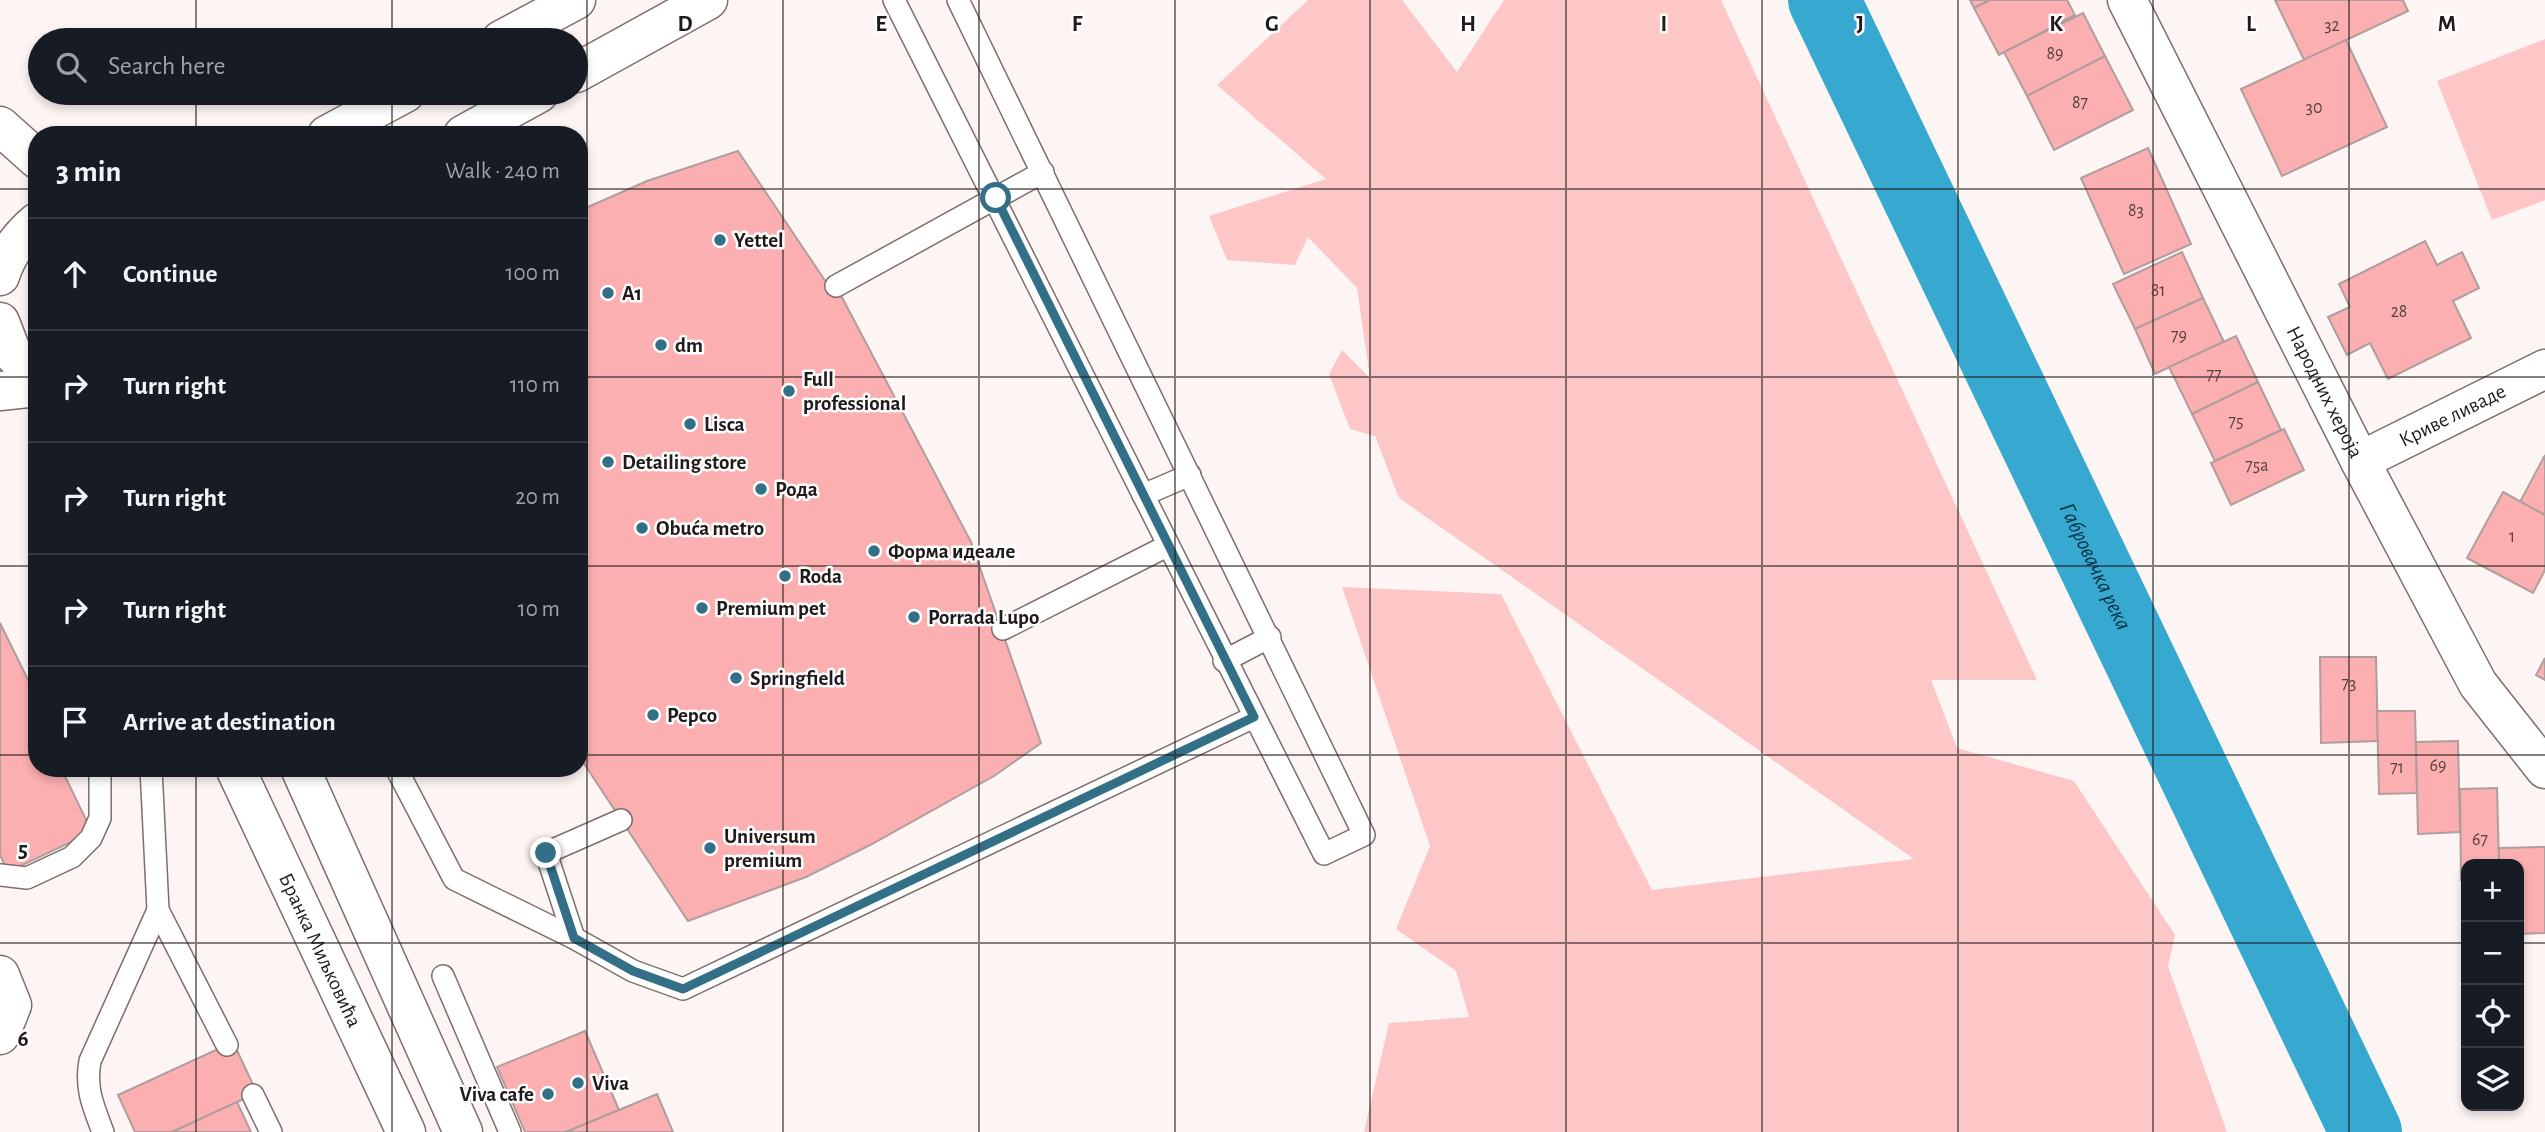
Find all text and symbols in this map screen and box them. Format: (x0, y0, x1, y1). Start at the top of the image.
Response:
text: D (677, 13, 693, 36)
text: E (875, 13, 887, 36)
text: F (1072, 13, 1083, 36)
text: G (1265, 13, 1279, 36)
text: H (1460, 13, 1476, 36)
text: I (1661, 13, 1667, 36)
text: J (1856, 13, 1864, 36)
text: K (2049, 13, 2063, 36)
text: L (2246, 13, 2256, 36)
text: M (2438, 13, 2456, 36)
house number: 32 (2324, 17, 2340, 35)
search box (28, 28, 588, 105)
house number: 89 (2047, 45, 2064, 63)
icon: search (52, 48, 90, 86)
text: Search here (108, 53, 226, 79)
house number: 87 (2072, 94, 2088, 112)
house number: 30 (2306, 99, 2322, 117)
text: 3 min (56, 157, 121, 187)
text: Walk · 240 m (445, 160, 560, 183)
route start (980, 182, 1011, 213)
house number: 83 (2128, 202, 2144, 220)
place label: Yettel (734, 230, 784, 251)
marker: Yettel (712, 232, 728, 248)
icon: ahead (56, 255, 94, 293)
text: Continue (123, 261, 218, 287)
text: 100 m (506, 262, 560, 285)
house number: 81 (2151, 282, 2165, 300)
place label: A1 (622, 283, 642, 304)
marker: A1 (600, 285, 616, 301)
house number: 28 (2391, 303, 2407, 321)
street label: Народних хероја (2283, 322, 2367, 462)
house number: 79 (2171, 327, 2187, 345)
place label: dm (675, 335, 703, 356)
marker: dm (653, 337, 669, 353)
house number: 77 (2206, 366, 2222, 384)
icon: right (56, 367, 94, 405)
place label: Full professional (803, 369, 906, 414)
text: Turn right (123, 373, 226, 399)
text: 110 m (510, 374, 560, 397)
street label: Криве ливаде (2395, 380, 2509, 450)
marker: Full professional (781, 383, 797, 399)
house number: 75 (2228, 413, 2244, 431)
place label: Lisca (704, 414, 745, 435)
marker: Lisca (682, 416, 698, 432)
place label: Detailing store (622, 452, 747, 473)
marker: Detailing store (600, 454, 616, 470)
house number: 75a (2245, 457, 2269, 475)
icon: right (56, 479, 94, 517)
place label: Рода (775, 479, 818, 500)
marker: Рода (753, 481, 769, 497)
text: Turn right (123, 485, 226, 511)
text: 20 m (515, 486, 560, 509)
water label: Габровачка река (2055, 499, 2135, 634)
place label: Obuća metro (656, 518, 764, 539)
marker: Obuća metro (634, 520, 650, 536)
house number: 1 (2509, 528, 2515, 546)
place label: Форма идеале (888, 541, 1015, 562)
marker: Форма идеале (866, 543, 882, 559)
place label: Roda (799, 566, 842, 587)
marker: Roda (777, 568, 793, 584)
icon: right (56, 591, 94, 629)
text: Turn right (123, 597, 226, 623)
text: 10 m (518, 598, 560, 621)
place label: Premium pet (716, 598, 826, 619)
marker: Premium pet (694, 600, 710, 616)
place label: Porrada Lupo (928, 607, 1039, 628)
marker: Porrada Lupo (906, 609, 922, 625)
place label: Springfield (750, 668, 845, 689)
marker: Springfield (728, 670, 744, 686)
house number: 73 (2342, 675, 2356, 693)
icon: arrive (56, 703, 94, 741)
place label: Pepco (667, 705, 717, 726)
marker: Pepco (645, 707, 661, 723)
text: Arrive at destination (123, 709, 336, 735)
house number: 69 (2430, 757, 2446, 775)
house number: 71 (2390, 759, 2404, 777)
place label: Universum premium (724, 826, 816, 871)
house number: 67 (2472, 831, 2488, 849)
route end (530, 837, 561, 868)
text: 5 (18, 839, 28, 862)
marker: Universum premium (702, 840, 718, 856)
map controls (2461, 859, 2524, 1111)
button: + (2461, 859, 2524, 922)
street label: Бранка Миљковића (275, 870, 366, 1031)
button: − (2461, 922, 2524, 985)
button: locate (2461, 985, 2524, 1048)
text: 6 (17, 1028, 29, 1051)
button: layers (2461, 1048, 2524, 1111)
place label: Viva (592, 1073, 629, 1094)
marker: Viva (570, 1075, 586, 1091)
place label: Viva cafe (459, 1084, 534, 1105)
marker: Viva cafe (540, 1086, 556, 1102)

